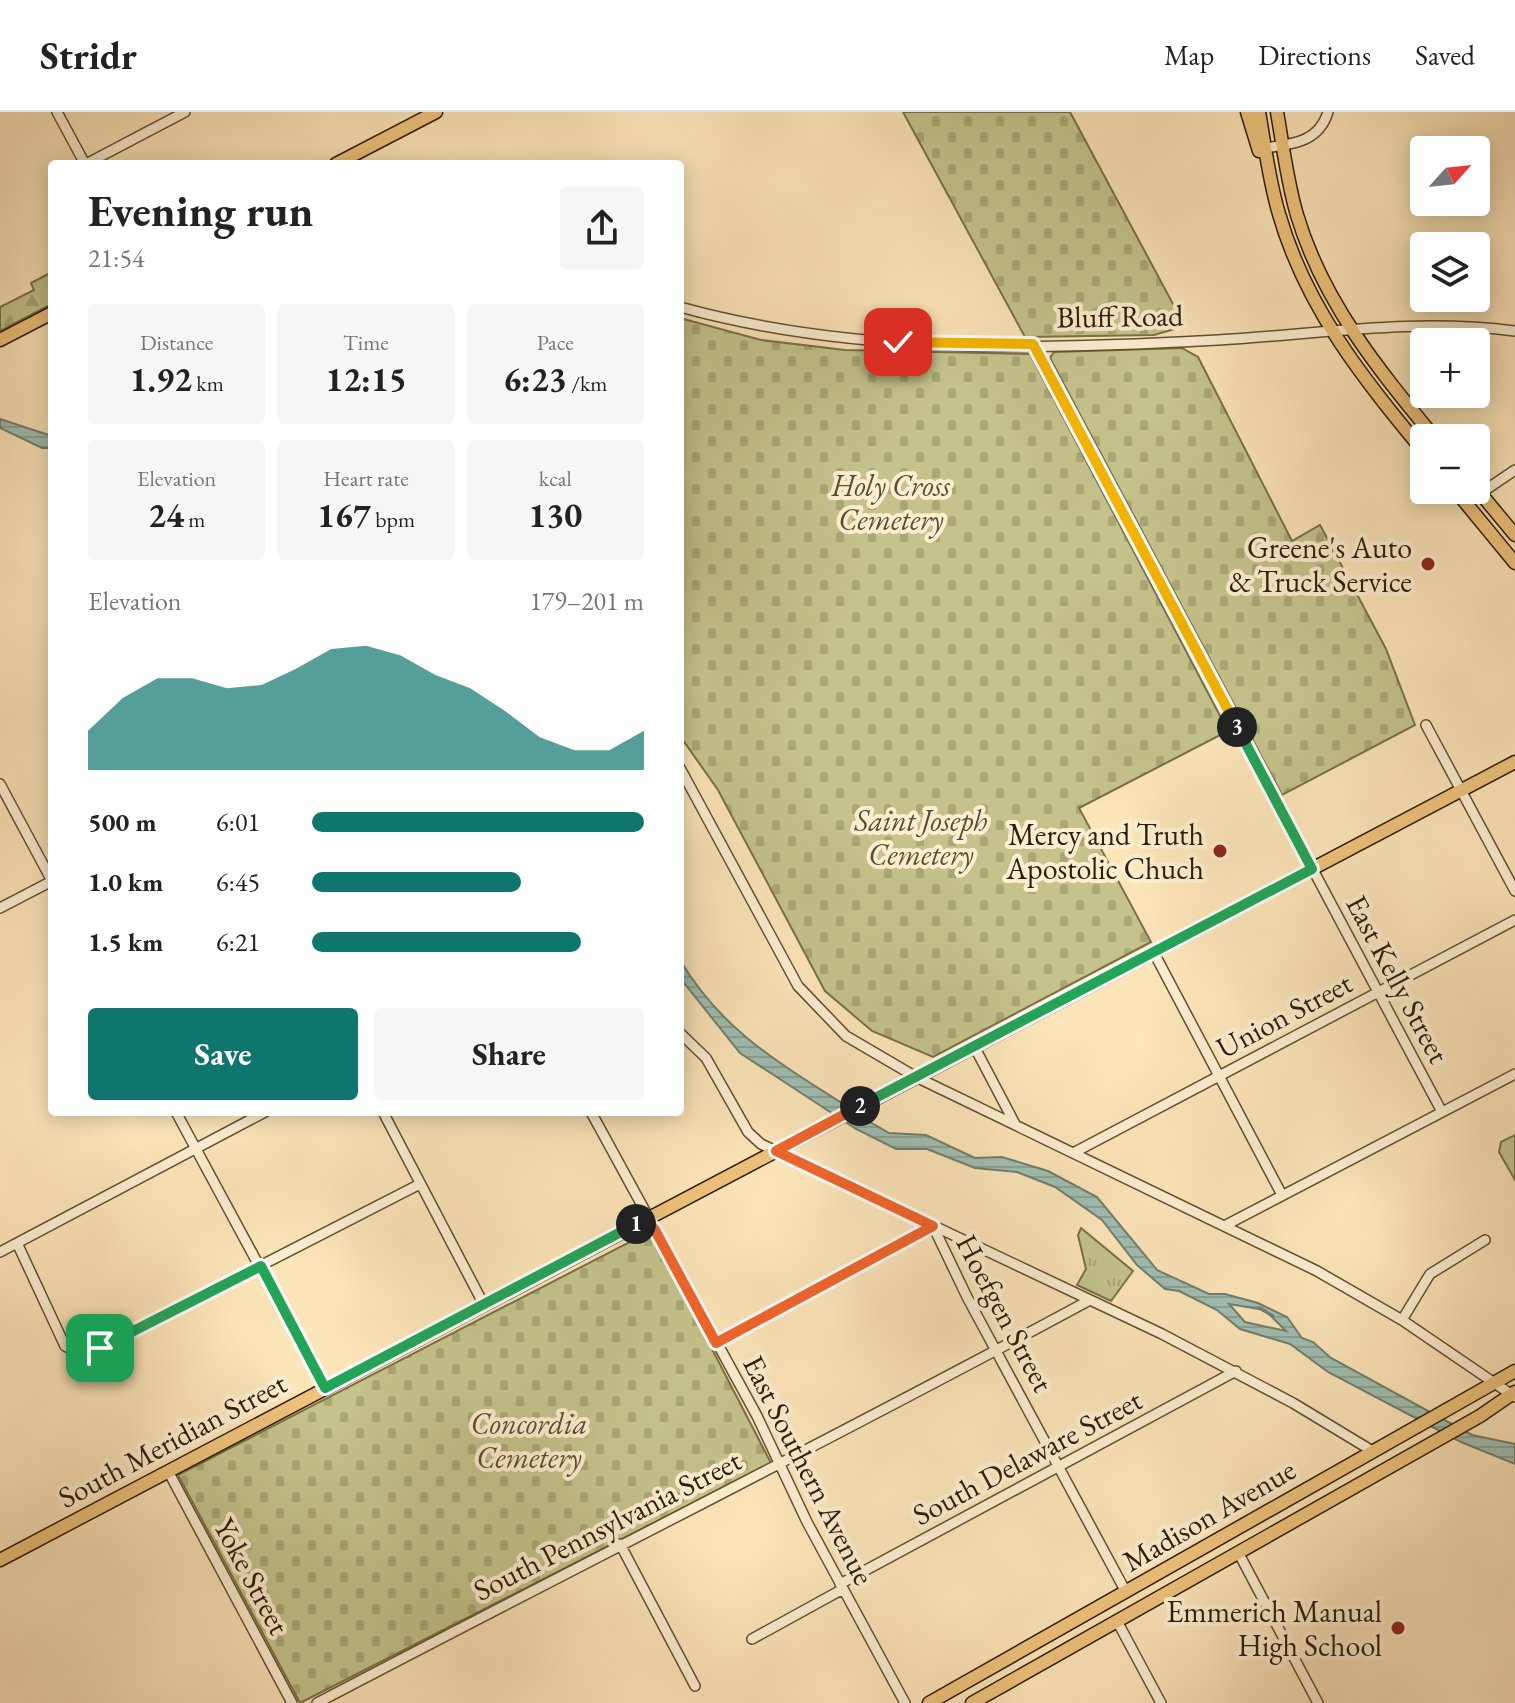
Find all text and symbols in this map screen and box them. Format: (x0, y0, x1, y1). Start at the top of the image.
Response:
text: Stridr (40, 31, 137, 80)
text: Map (1164, 37, 1214, 73)
text: Directions (1258, 37, 1371, 73)
text: Saved (1415, 37, 1475, 73)
north arrow (1410, 136, 1490, 216)
map controls (1410, 136, 1490, 504)
text: Evening run (88, 182, 313, 239)
button: share (560, 186, 644, 270)
button: layers (1410, 232, 1490, 312)
text: 21:54 (88, 241, 144, 275)
street label: Bluff Road (1056, 295, 1184, 337)
pin (864, 308, 932, 376)
icon: check (876, 320, 920, 364)
text: Distance (140, 328, 213, 357)
text: Time (343, 328, 389, 357)
text: Pace (537, 328, 574, 357)
button: + (1410, 328, 1490, 408)
text: 1.92 (130, 357, 192, 401)
text: 12:15 (325, 357, 407, 401)
text: 6:23 (503, 357, 567, 401)
text: km (192, 369, 224, 398)
text: /km (567, 369, 607, 398)
button: − (1410, 424, 1490, 504)
text: Elevation (137, 464, 216, 493)
text: Heart rate (323, 464, 409, 493)
text: kcal (539, 464, 572, 493)
park label: Holy Cross Cemetery (831, 466, 951, 539)
text: 24 (148, 493, 184, 537)
text: 167 (317, 493, 371, 537)
text: 130 (528, 493, 582, 537)
text: m (184, 505, 205, 534)
text: bpm (371, 505, 415, 534)
place label: Greene's Auto & Truck Service (1229, 528, 1412, 601)
marker: Greene's Auto & Truck Service (1419, 555, 1437, 573)
text: Elevation (88, 584, 182, 618)
text: 179–201 m (529, 584, 644, 618)
pin: 3 (1217, 707, 1257, 747)
text: 3 (1231, 712, 1243, 741)
park label: Saint Joseph Cemetery (854, 801, 988, 874)
text: 500 m (88, 805, 156, 839)
text: 6:01 (216, 805, 260, 839)
place label: Mercy and Truth Apostolic Chuch (1005, 815, 1204, 888)
marker: Mercy and Truth Apostolic Chuch (1211, 842, 1229, 860)
text: 1.0 km (88, 865, 163, 899)
text: 6:45 (216, 865, 260, 899)
street label: East Kelly Street (1337, 888, 1459, 1070)
text: 1.5 km (88, 925, 163, 959)
text: 6:21 (216, 925, 260, 959)
street label: Union Street (1210, 963, 1359, 1067)
button: Save (88, 1008, 358, 1100)
button: Share (374, 1008, 644, 1100)
pin: 2 (840, 1086, 880, 1126)
text: 2 (854, 1091, 866, 1120)
pin: 1 (616, 1204, 656, 1244)
text: 1 (630, 1209, 642, 1238)
street label: Hoefgen Street (947, 1228, 1063, 1399)
pin (66, 1314, 134, 1382)
icon: arrive (78, 1326, 122, 1370)
street label: East Southern Avenue (734, 1349, 884, 1591)
street label: South Meridian Street (51, 1363, 293, 1517)
street label: South Delaware Street (906, 1380, 1149, 1534)
park label: Concordia Cemetery (471, 1404, 587, 1477)
street label: South Pennsylvania Street (467, 1440, 748, 1609)
street label: Madison Avenue (1115, 1450, 1303, 1580)
street label: Yoke Street (205, 1511, 299, 1641)
place label: Emmerich Manual High School (1166, 1592, 1382, 1665)
marker: Emmerich Manual High School (1389, 1619, 1407, 1637)

